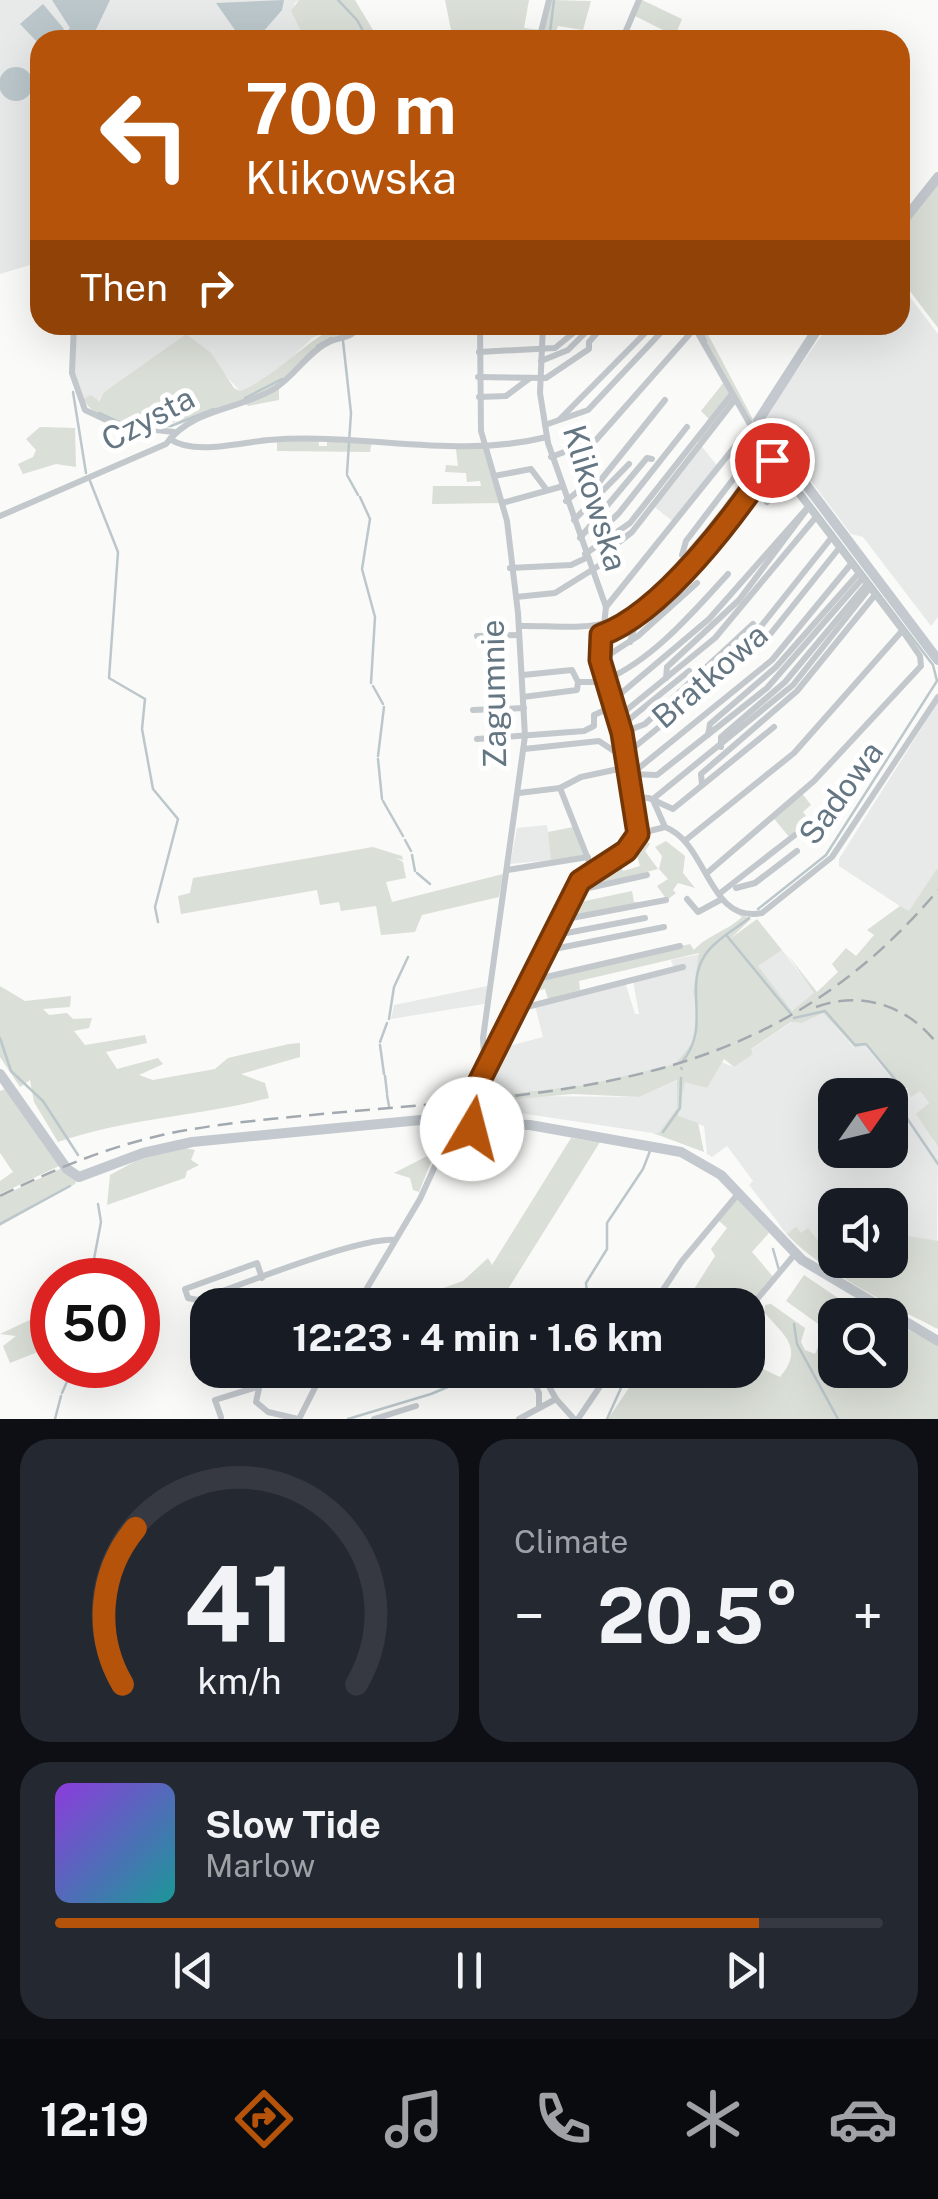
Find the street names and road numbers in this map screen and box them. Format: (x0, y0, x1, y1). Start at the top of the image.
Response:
street label: Czysta (95, 379, 200, 458)
street label: Klikowska (556, 420, 635, 575)
street label: Bratkowa (645, 616, 775, 736)
street label: Zagumnie (474, 619, 513, 769)
street label: Sadowa (791, 734, 890, 851)

